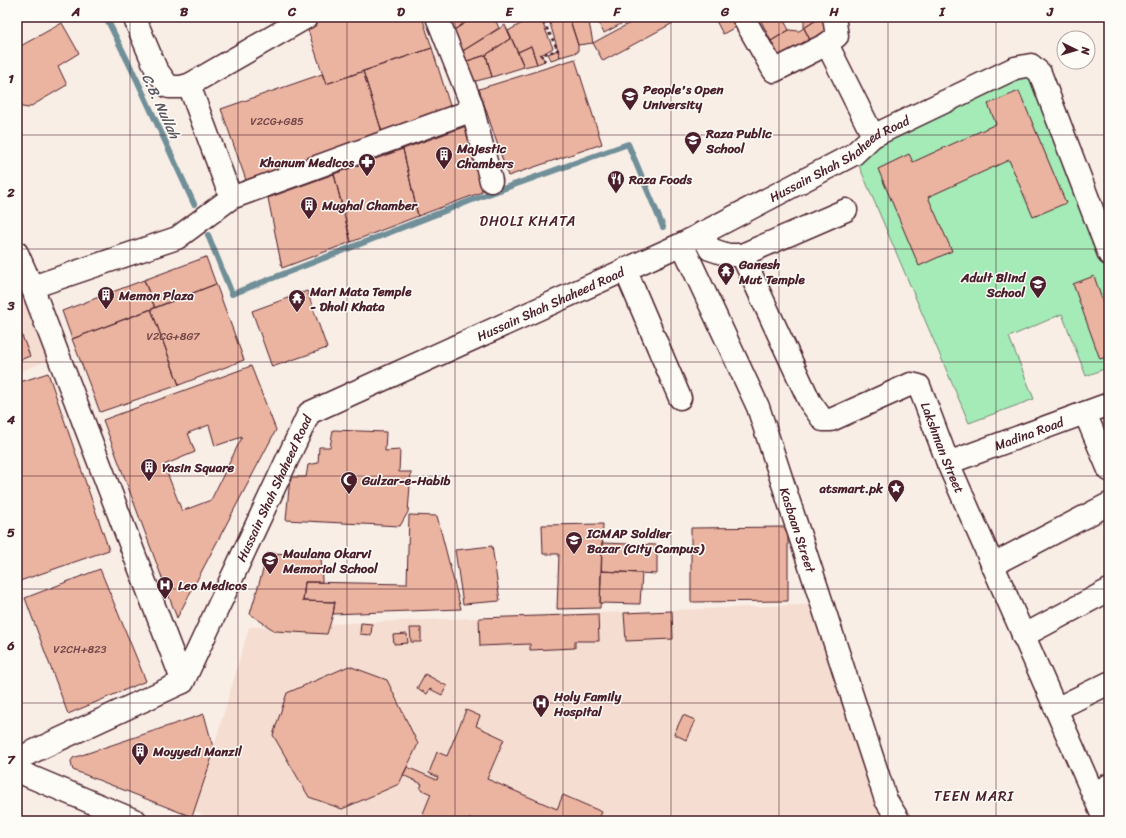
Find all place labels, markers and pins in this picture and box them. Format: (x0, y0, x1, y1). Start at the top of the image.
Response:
place label: People's Open University (643, 78, 725, 116)
school or university icon: People's Open University (620, 86, 640, 111)
place label: Raza Public School (705, 122, 772, 160)
school or university icon: Raza Public School (683, 130, 703, 155)
place label: Majestic Chambers (456, 137, 514, 175)
building icon: Majestic Chambers (434, 145, 454, 170)
place label: Khanum Medicos (259, 151, 355, 174)
pharmacy icon: Khanum Medicos (357, 152, 377, 177)
place label: Raza Foods (628, 168, 692, 191)
restaurant icon: Raza Foods (606, 169, 626, 194)
place label: Mughal Chamber (321, 194, 419, 217)
building icon: Mughal Chamber (299, 195, 319, 220)
place label: Ganesh Mut Temple (738, 253, 806, 291)
temple icon: Ganesh Mut Temple (716, 261, 736, 286)
place label: Adult Blind School (960, 266, 1026, 304)
school or university icon: Adult Blind School (1028, 274, 1048, 299)
place label: Mari Mata Temple - Dholi Khata (309, 280, 412, 318)
place label: Memon Plaza (118, 284, 194, 307)
building icon: Memon Plaza (96, 285, 116, 310)
temple icon: Mari Mata Temple - Dholi Khata (287, 288, 307, 313)
place label: Yasin Square (162, 456, 235, 479)
building icon: Yasin Square (139, 457, 159, 482)
place label: Gulzar-e-Habib (361, 469, 451, 492)
mosque icon: Gulzar-e-Habib (339, 470, 359, 495)
place label: atsmart.pk (819, 477, 884, 500)
place icon: atsmart.pk (886, 478, 906, 503)
place label: ICMAP Soldier Bazar (City Campus) (586, 522, 705, 560)
school or university icon: ICMAP Soldier Bazar (City Campus) (564, 530, 584, 555)
place label: Maulana Okarvi Memorial School (282, 542, 379, 580)
school or university icon: Maulana Okarvi Memorial School (260, 550, 280, 575)
place label: Leo Medicos (178, 574, 248, 597)
hospital icon: Leo Medicos (155, 575, 175, 600)
place label: Holy Family Hospital (553, 685, 623, 723)
hospital icon: Holy Family Hospital (531, 693, 551, 718)
place label: Moyyedi Manzil (152, 740, 243, 763)
building icon: Moyyedi Manzil (130, 741, 150, 766)

